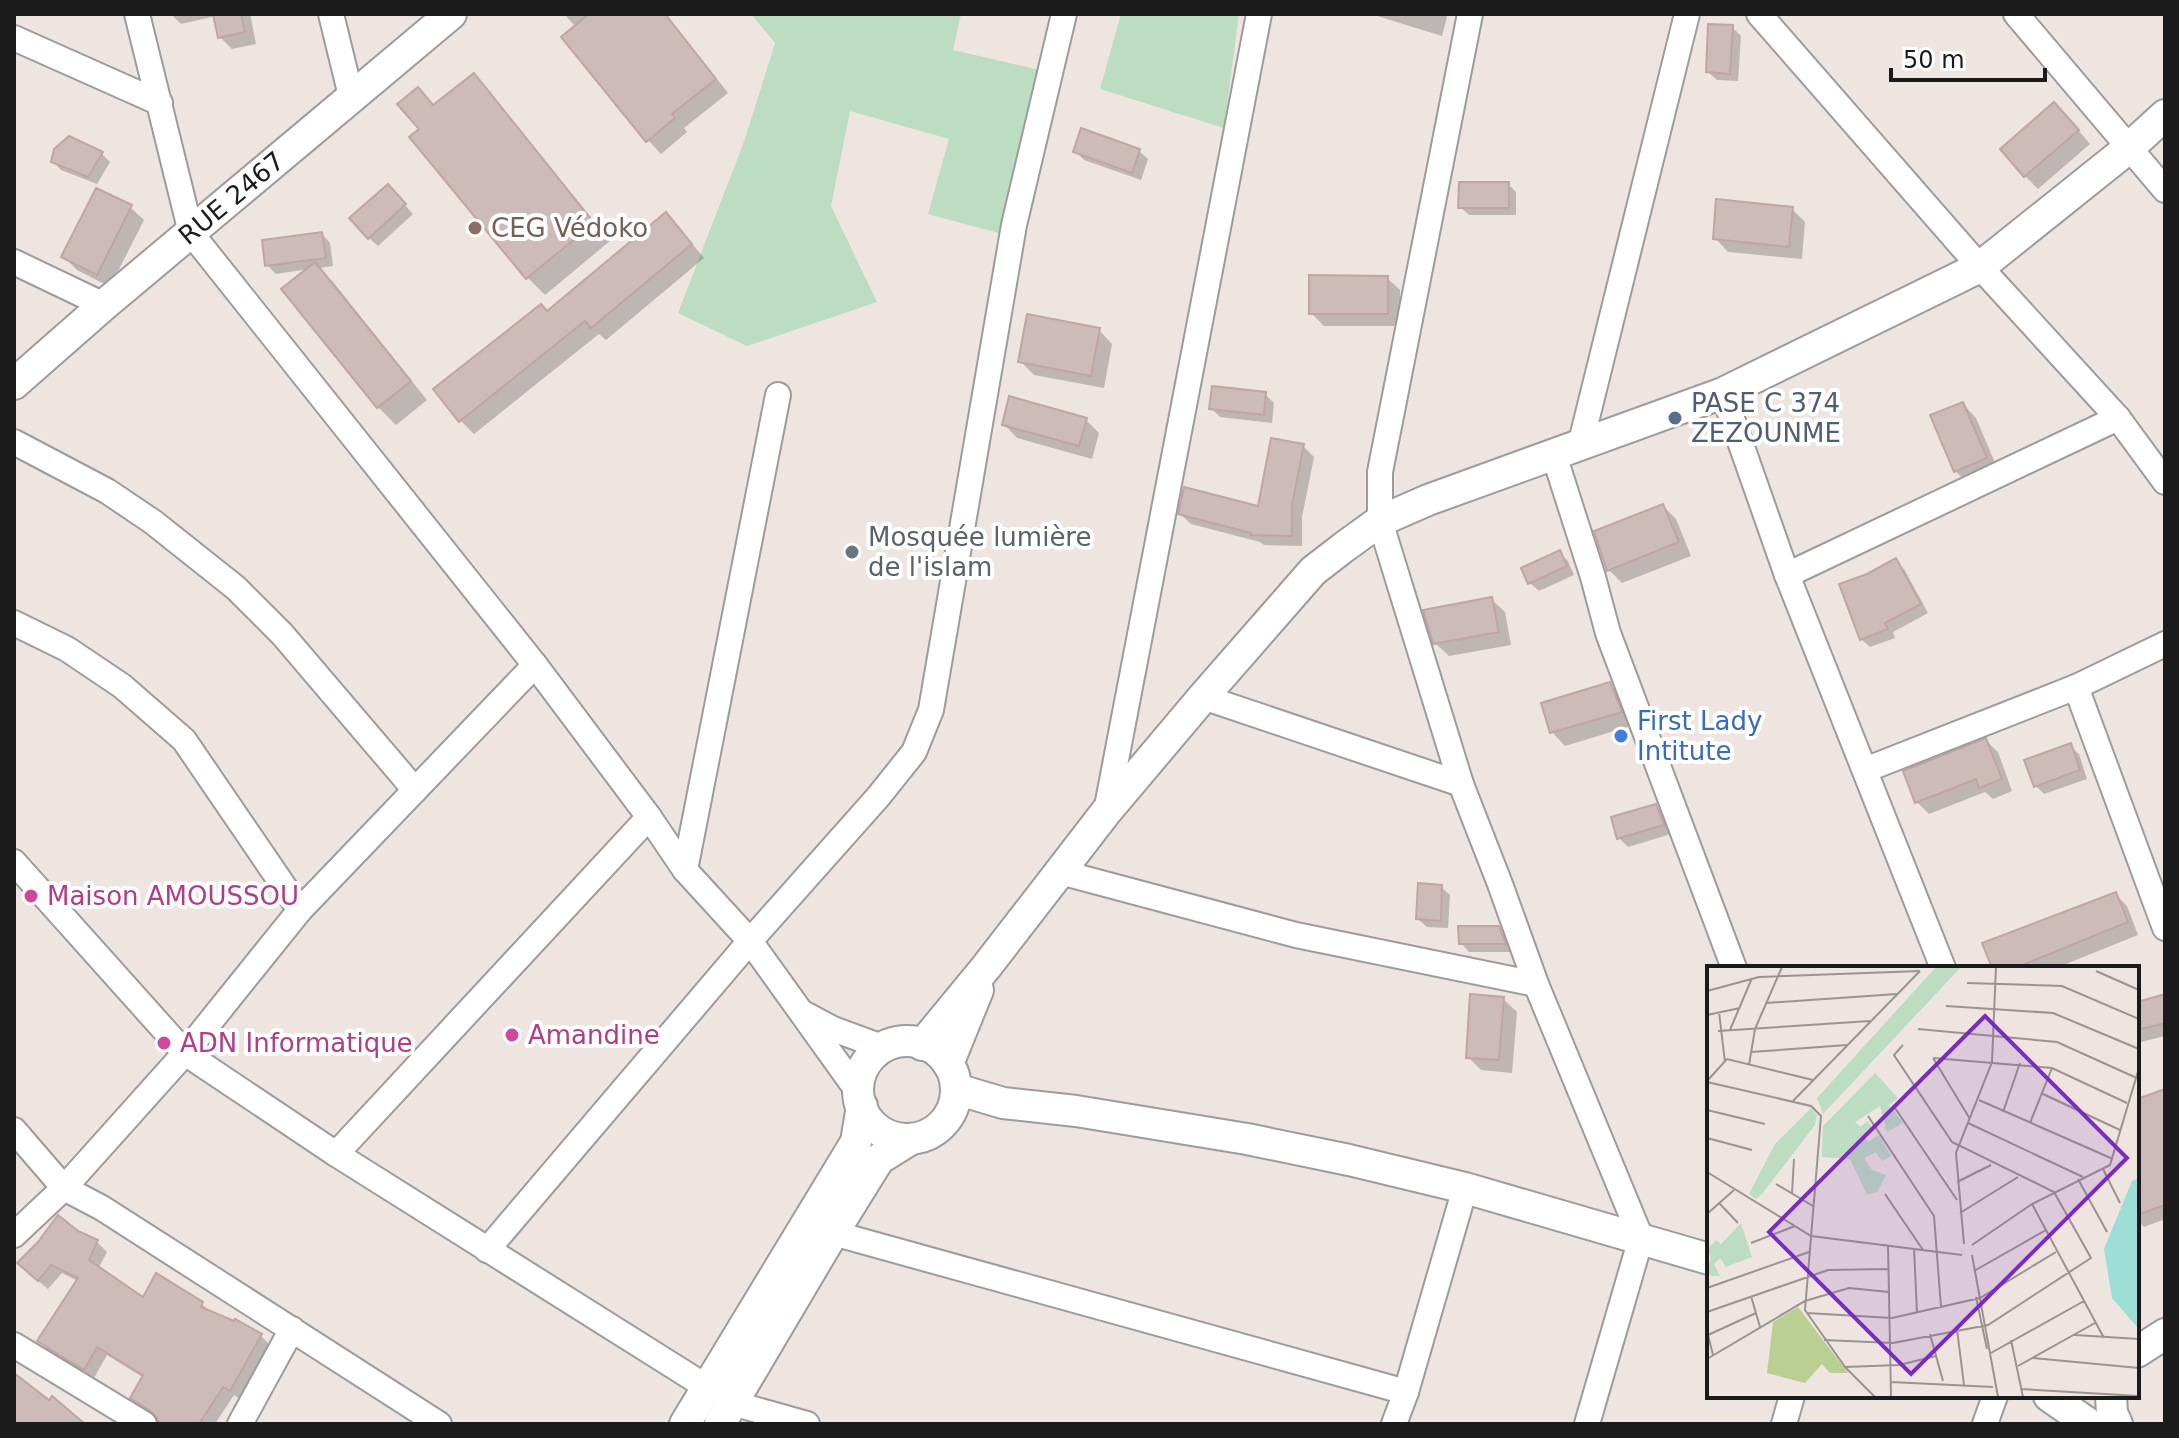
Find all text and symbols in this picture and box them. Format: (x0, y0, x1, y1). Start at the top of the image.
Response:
scale bar (1891, 32, 2045, 82)
text: 50 m (1903, 46, 1965, 74)
street label: RUE 2467 (173, 146, 290, 251)
place label: CEG Védoko (491, 213, 648, 243)
marker: CEG Védoko (466, 219, 484, 237)
place label: PASE C 374 ZEZOUNME (1691, 388, 1841, 448)
marker: PASE C 374 ZEZOUNME (1666, 409, 1684, 427)
place label: Mosquée lumière de l'islam (868, 522, 1092, 582)
marker: Mosquée lumière de l'islam (843, 543, 861, 561)
place label: First Lady Intitute (1637, 706, 1762, 766)
marker: First Lady Intitute (1612, 727, 1630, 745)
place label: Maison AMOUSSOU (47, 881, 299, 911)
marker: Maison AMOUSSOU (22, 887, 40, 905)
inset map (1707, 966, 2139, 1398)
place label: Amandine (528, 1020, 660, 1050)
marker: Amandine (503, 1026, 521, 1044)
place label: ADN Informatique (180, 1028, 413, 1058)
marker: ADN Informatique (155, 1034, 173, 1052)

